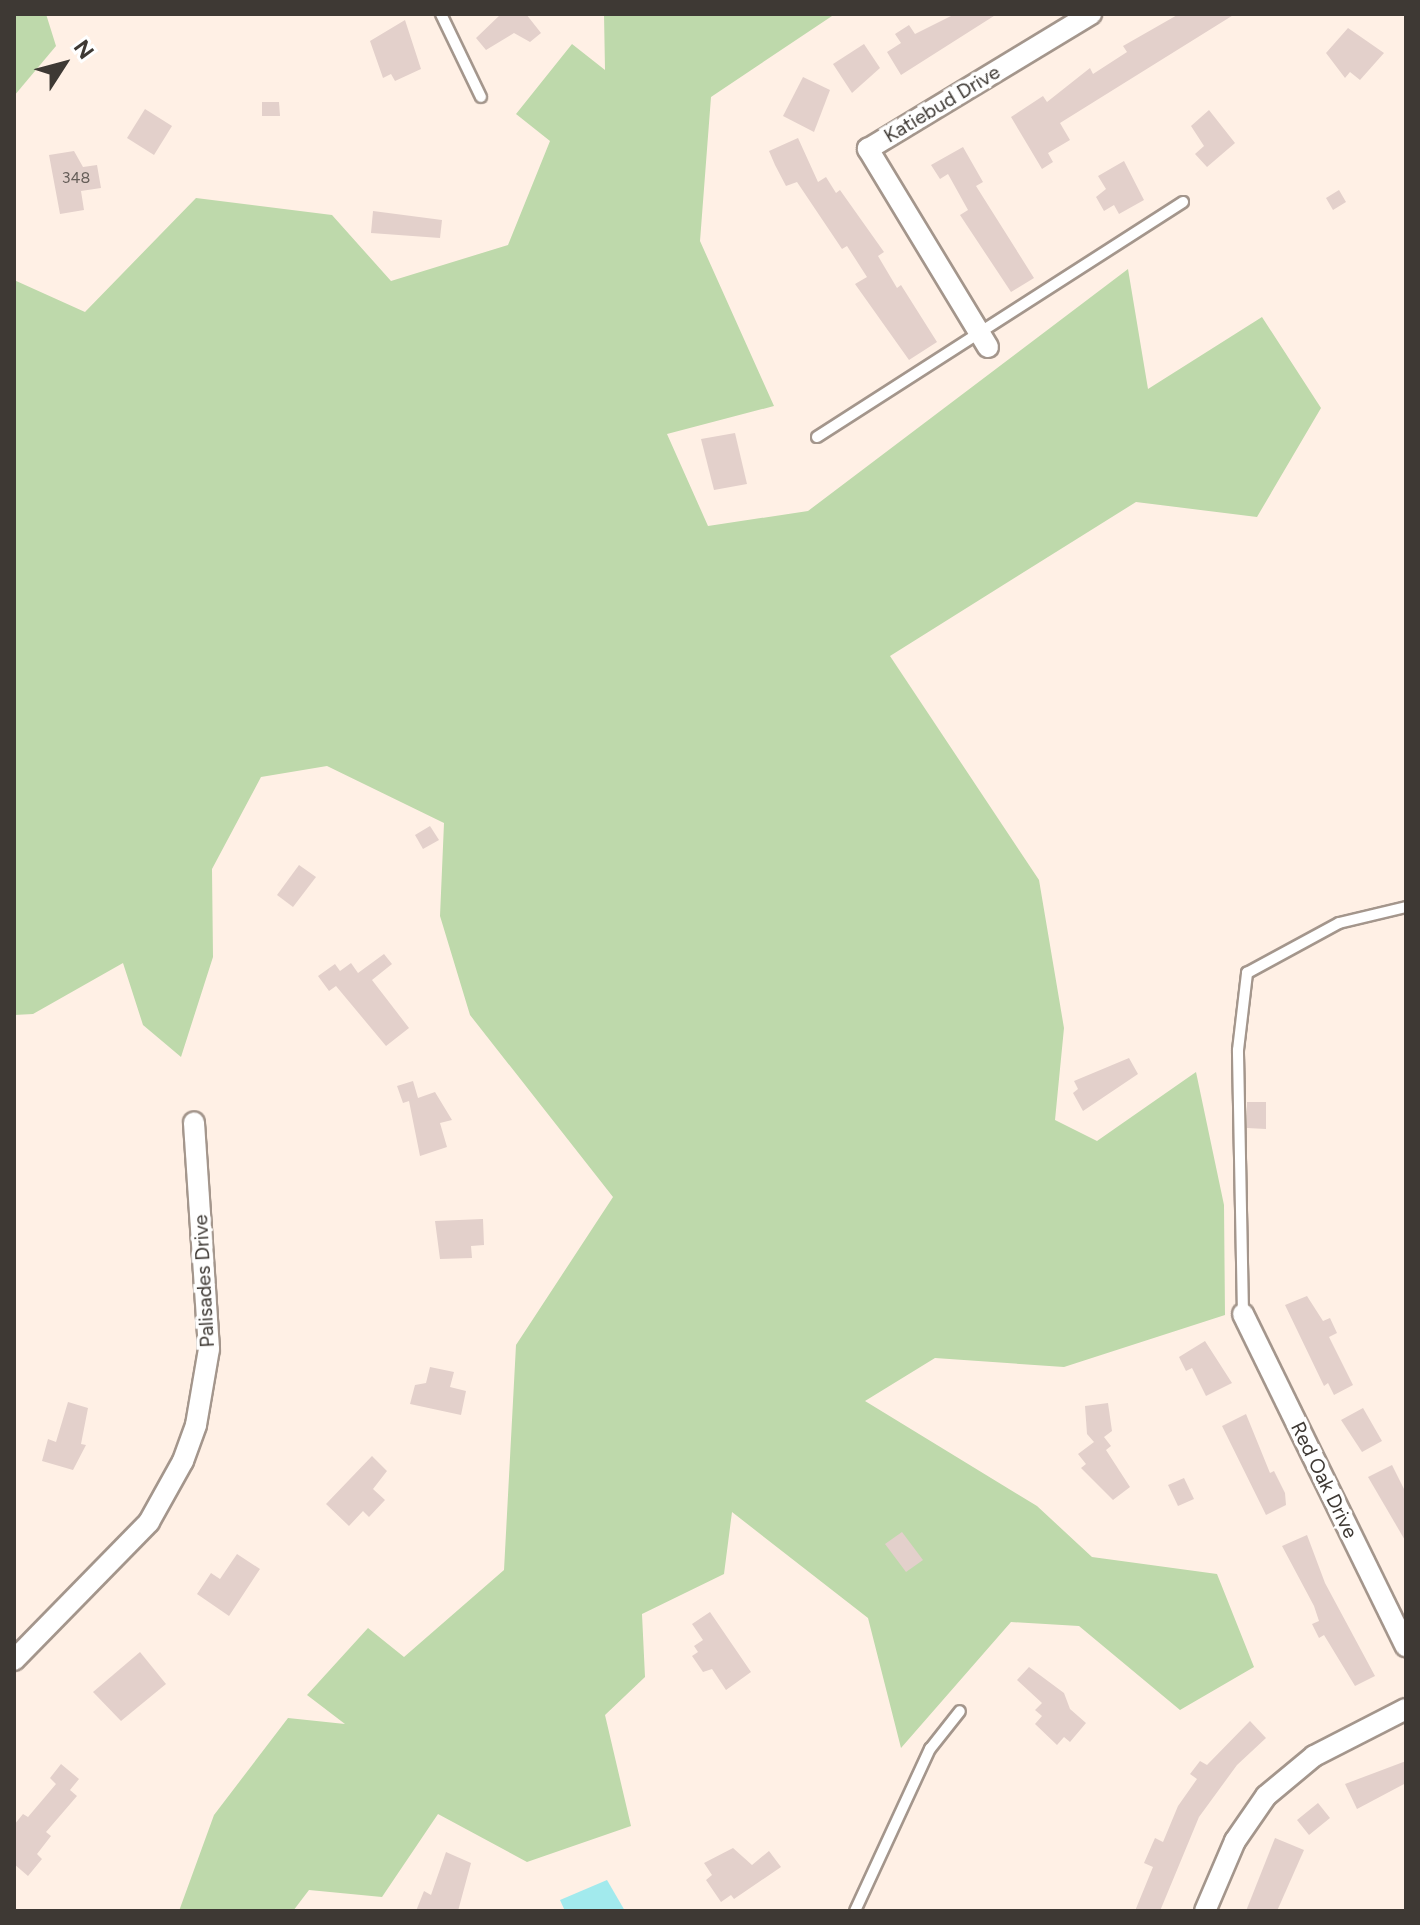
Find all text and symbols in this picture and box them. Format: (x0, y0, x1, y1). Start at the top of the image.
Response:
north arrow (24, 24, 104, 104)
text: N (68, 35, 100, 64)
street label: Katiebud Drive (880, 60, 1004, 148)
house number: 348 (62, 168, 90, 188)
street label: Palisades Drive (189, 1214, 219, 1348)
street label: Red Oak Drive (1285, 1418, 1363, 1542)

